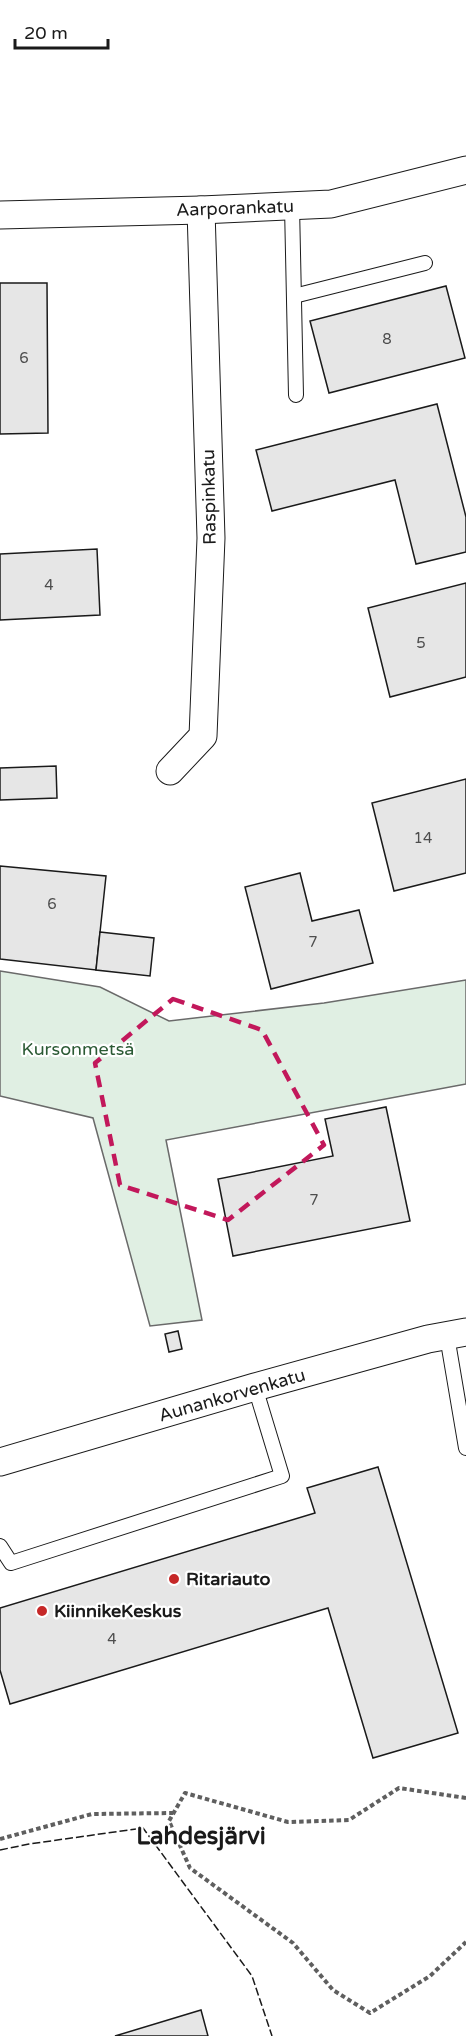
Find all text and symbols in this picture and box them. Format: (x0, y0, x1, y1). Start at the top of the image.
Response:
scale bar (15, 12, 108, 50)
text: 20 m (24, 22, 68, 44)
street label: Aarporankatu (176, 195, 294, 221)
house number: 8 (382, 330, 392, 348)
house number: 6 (19, 349, 29, 367)
street label: Raspinkatu (197, 449, 221, 545)
house number: 4 (44, 576, 54, 594)
house number: 5 (416, 634, 426, 652)
house number: 14 (414, 829, 432, 847)
house number: 6 (47, 895, 57, 913)
house number: 7 (308, 933, 318, 951)
park label: Kursonmetsä (22, 1038, 134, 1060)
house number: 7 (309, 1191, 319, 1209)
street label: Aunankorvenkatu (156, 1364, 308, 1426)
place label: Ritariauto (186, 1568, 270, 1590)
marker: Ritariauto (167, 1572, 181, 1586)
place label: KiinnikeKeskus (54, 1600, 182, 1622)
marker: KiinnikeKeskus (35, 1604, 49, 1618)
house number: 4 (107, 1630, 117, 1648)
district label: Lahdesjärvi (136, 1822, 266, 1851)

